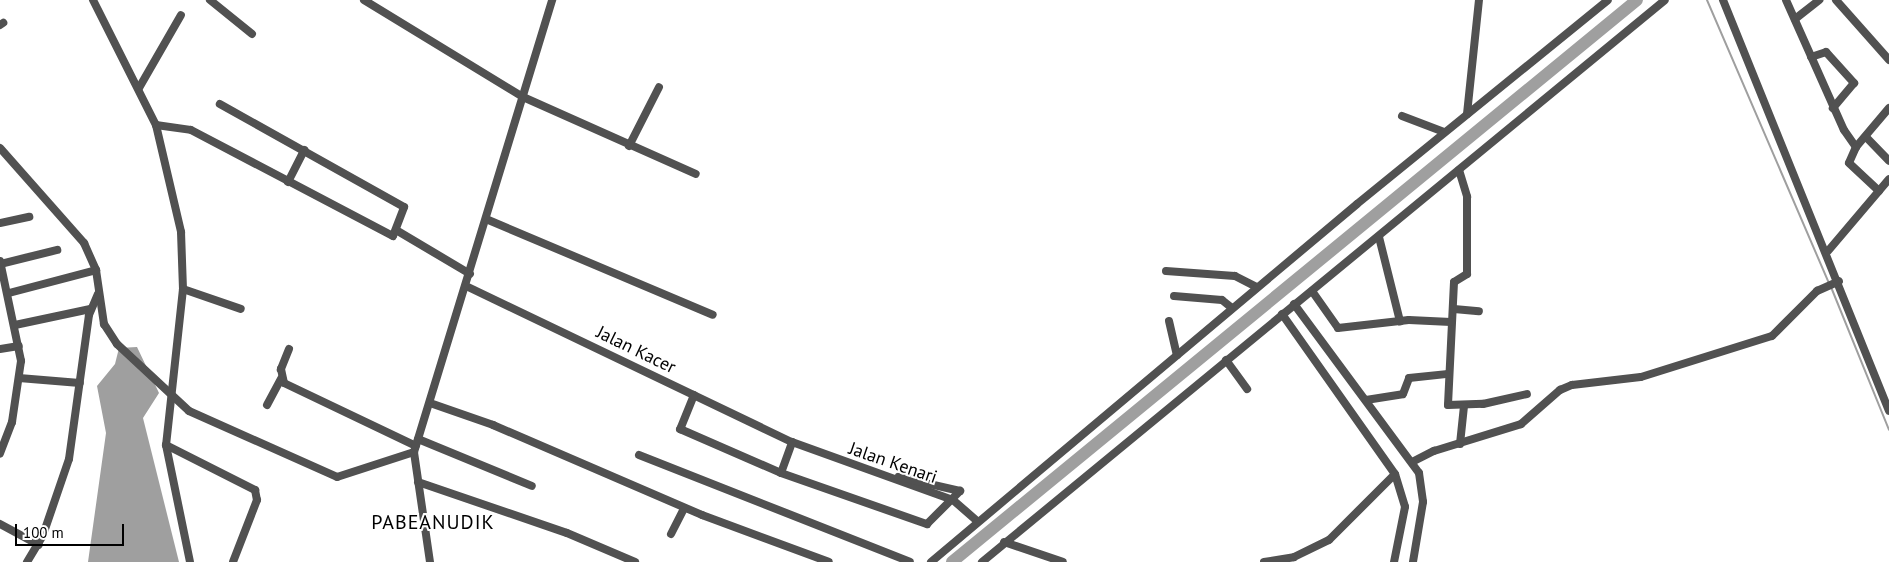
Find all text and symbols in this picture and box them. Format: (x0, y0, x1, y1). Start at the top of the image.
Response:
street label: Jalan Kacer (593, 322, 679, 378)
street label: Jalan Kenari (846, 438, 940, 488)
district label: PABEANUDIK (370, 510, 496, 534)
scale bar (18, 514, 126, 546)
text: 100 m (23, 523, 64, 542)

